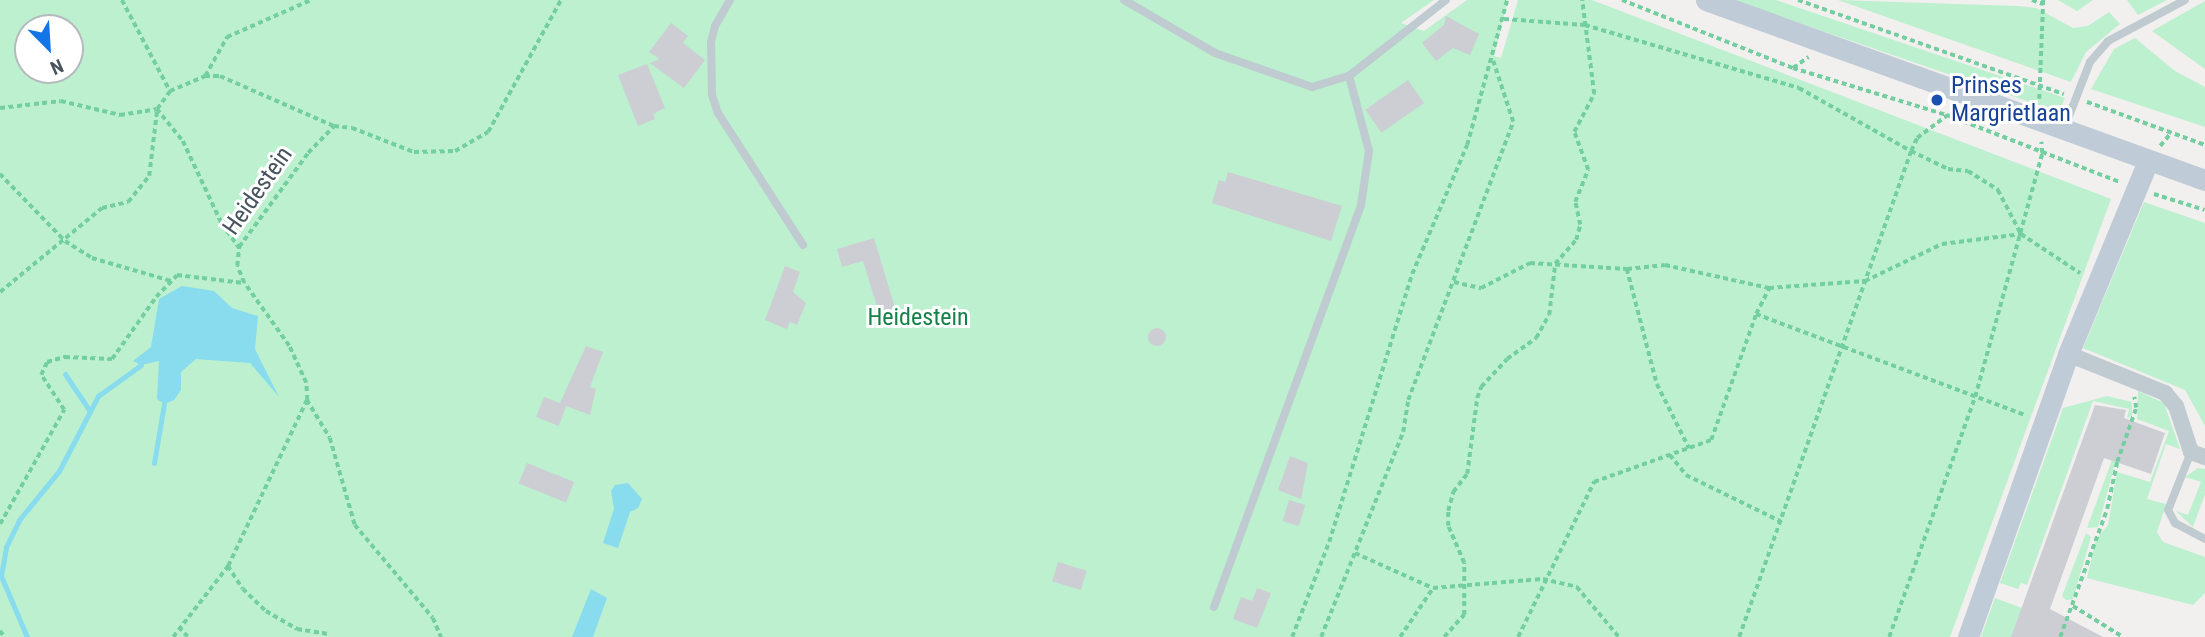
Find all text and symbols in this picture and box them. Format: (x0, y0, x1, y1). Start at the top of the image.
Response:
north arrow (14, 14, 84, 84)
text: N (47, 54, 67, 80)
place label: Prinses Margrietlaan (1951, 72, 2071, 128)
marker: Prinses Margrietlaan (1929, 92, 1945, 108)
street label: Heidestein (217, 141, 299, 241)
park label: Heidestein (867, 304, 969, 332)

